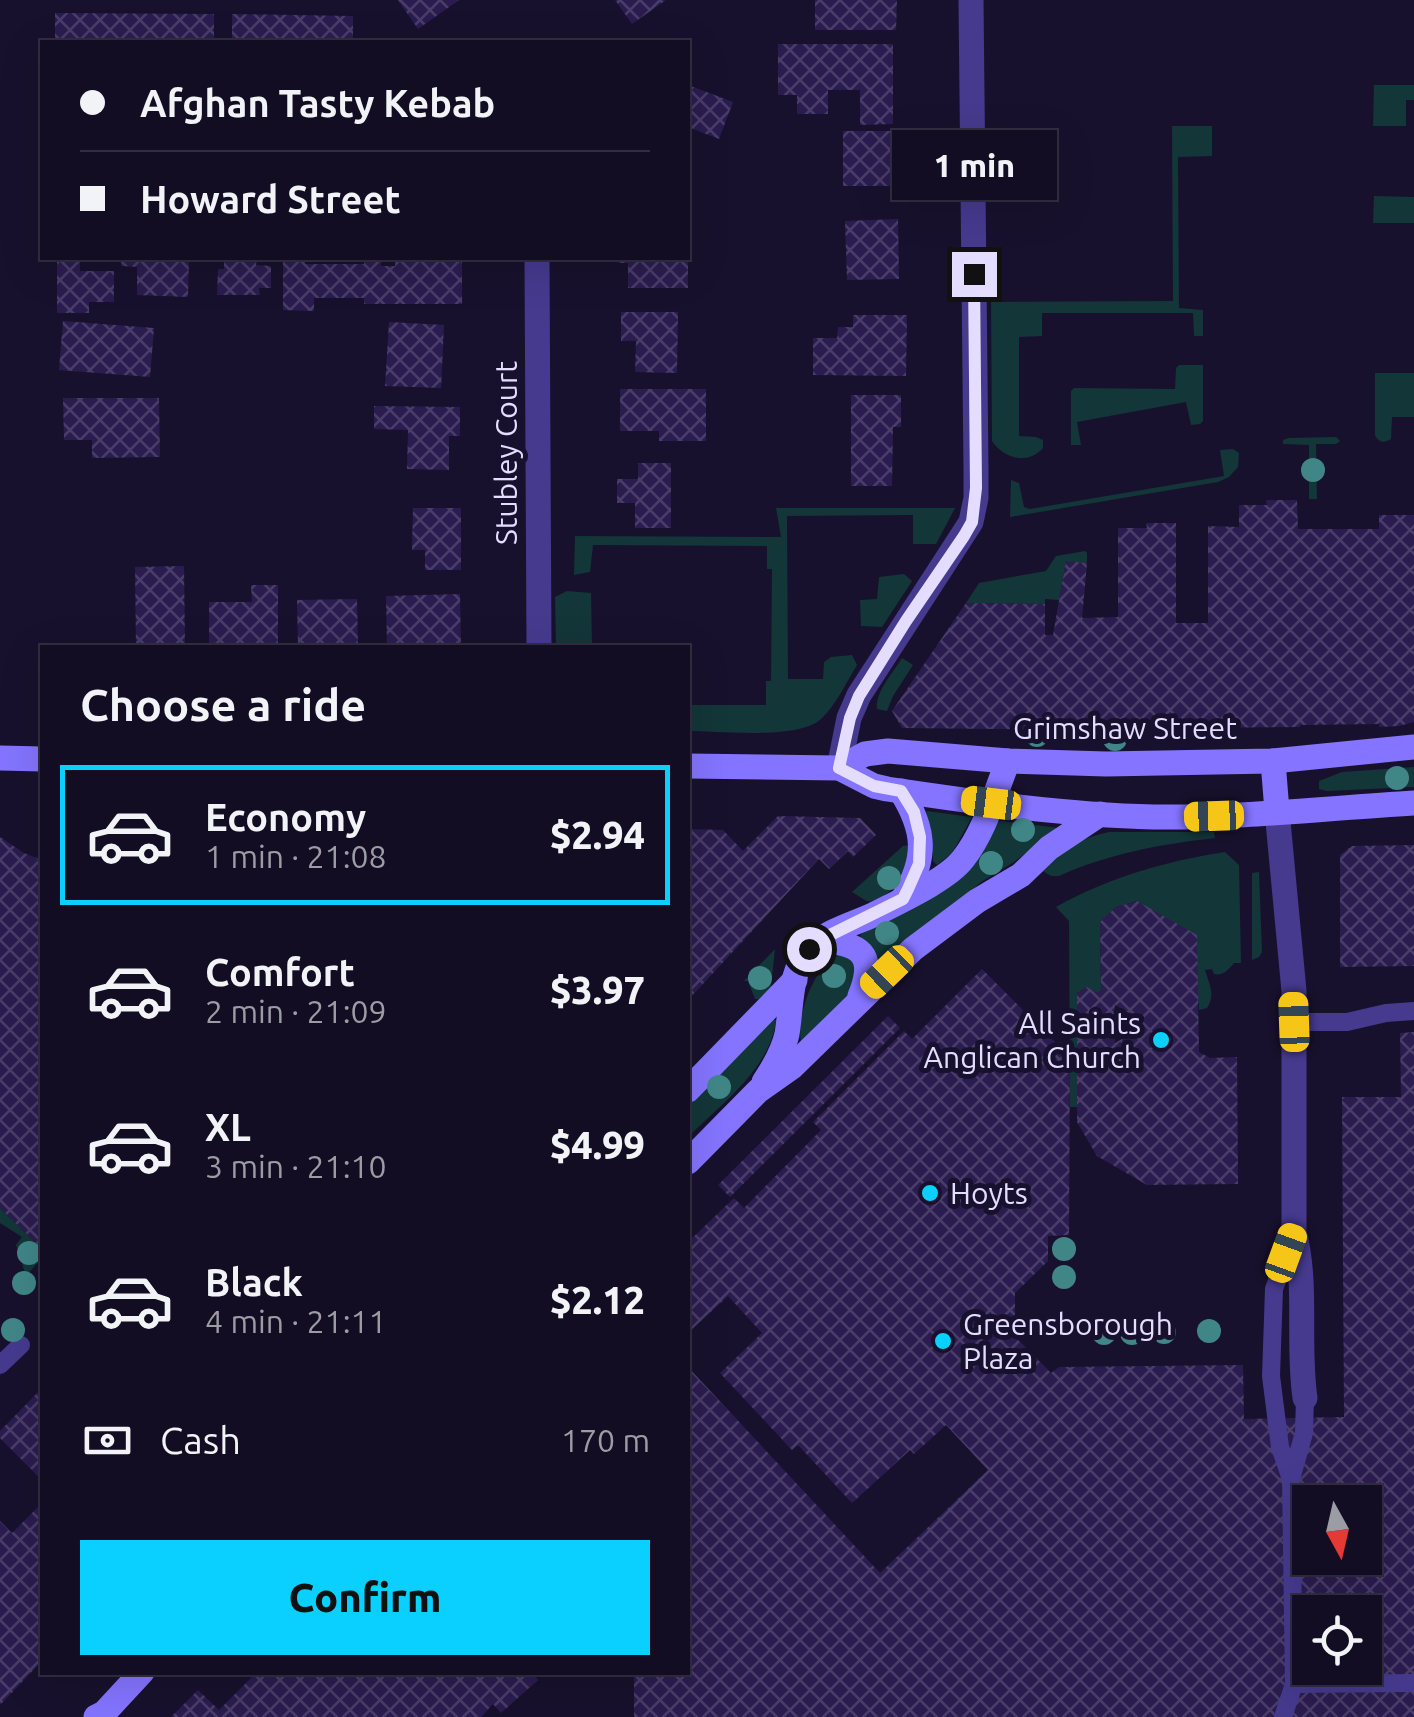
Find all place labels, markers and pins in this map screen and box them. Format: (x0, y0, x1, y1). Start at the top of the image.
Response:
place label: All Saints Anglican Church (924, 1006, 1141, 1074)
marker: All Saints Anglican Church (1150, 1029, 1172, 1051)
place label: Hoyts (950, 1176, 1028, 1210)
marker: Hoyts (919, 1182, 941, 1204)
place label: Greensborough Plaza (963, 1307, 1173, 1375)
marker: Greensborough Plaza (932, 1330, 954, 1352)

